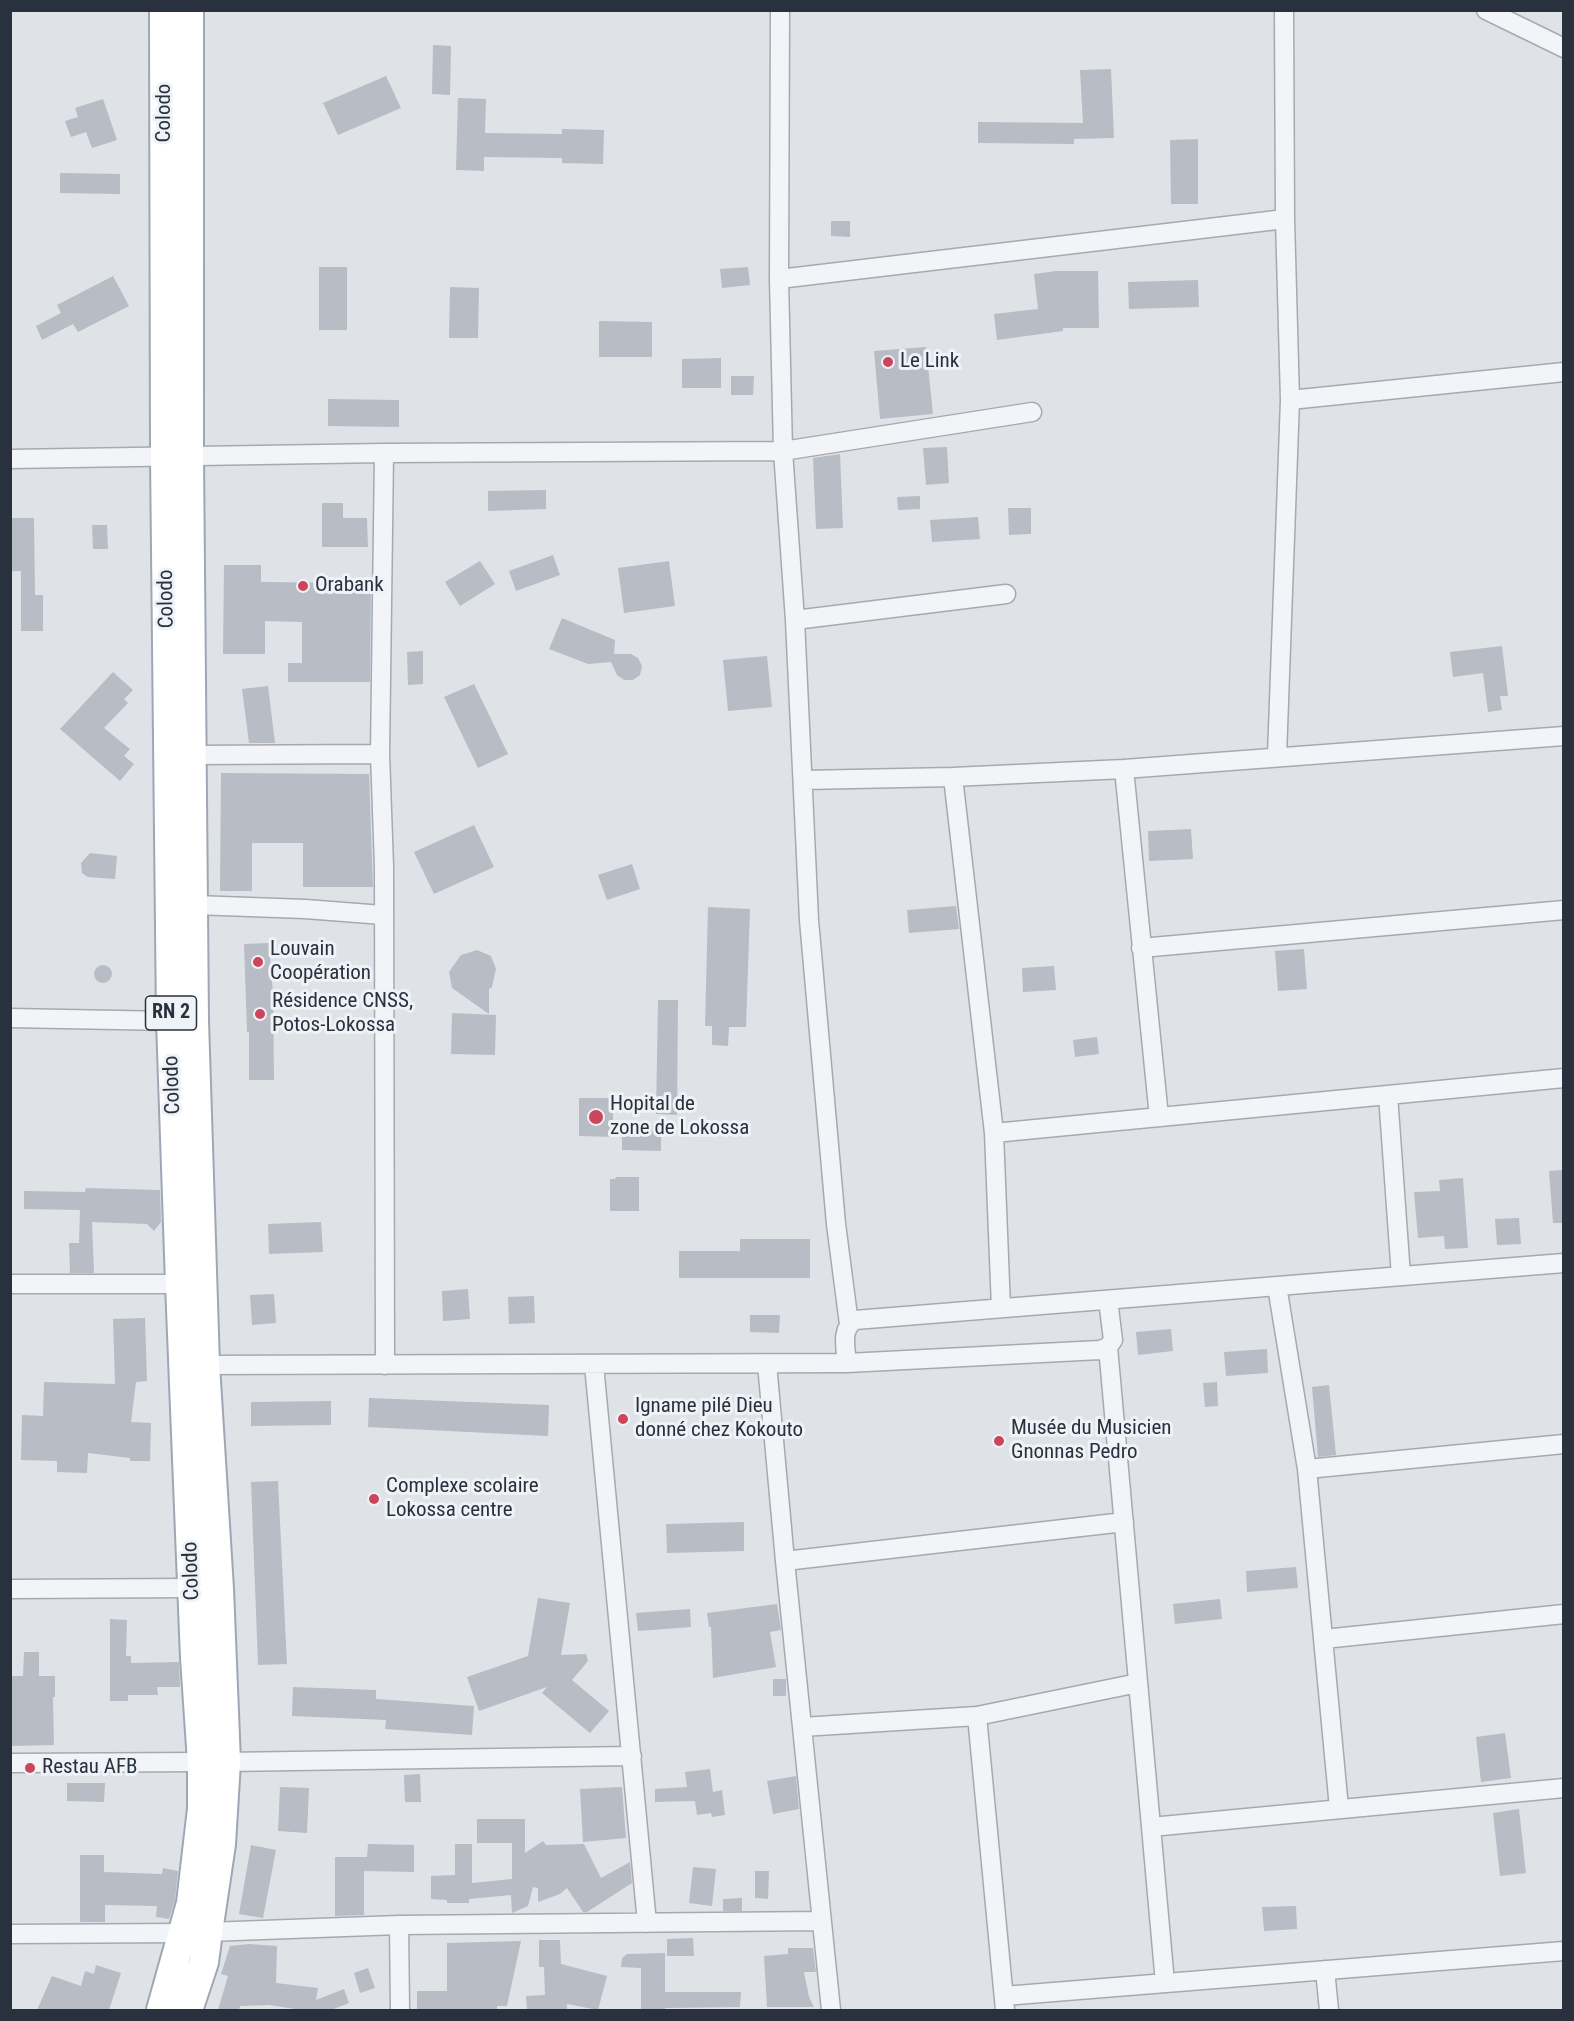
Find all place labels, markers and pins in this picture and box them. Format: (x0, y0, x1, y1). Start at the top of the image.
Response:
place label: Le Link (900, 349, 959, 375)
marker: Le Link (881, 355, 895, 369)
place label: Orabank (315, 573, 384, 599)
marker: Orabank (296, 579, 310, 593)
place label: Louvain Coopération (270, 937, 371, 987)
marker: Louvain Coopération (251, 955, 265, 969)
place label: Résidence CNSS, Potos-Lokossa (272, 989, 413, 1039)
marker: Résidence CNSS, Potos-Lokossa (253, 1007, 267, 1021)
place label: Hopital de zone de Lokossa (610, 1092, 749, 1142)
marker: Hopital de zone de Lokossa (587, 1108, 605, 1126)
place label: Igname pilé Dieu donné chez Kokouto (635, 1394, 803, 1444)
marker: Igname pilé Dieu donné chez Kokouto (616, 1412, 630, 1426)
place label: Musée du Musicien Gnonnas Pedro (1011, 1416, 1171, 1466)
marker: Musée du Musicien Gnonnas Pedro (992, 1434, 1006, 1448)
place label: Complexe scolaire Lokossa centre (386, 1474, 539, 1524)
marker: Complexe scolaire Lokossa centre (367, 1492, 381, 1506)
place label: Restau AFB (42, 1755, 137, 1781)
marker: Restau AFB (23, 1761, 37, 1775)

